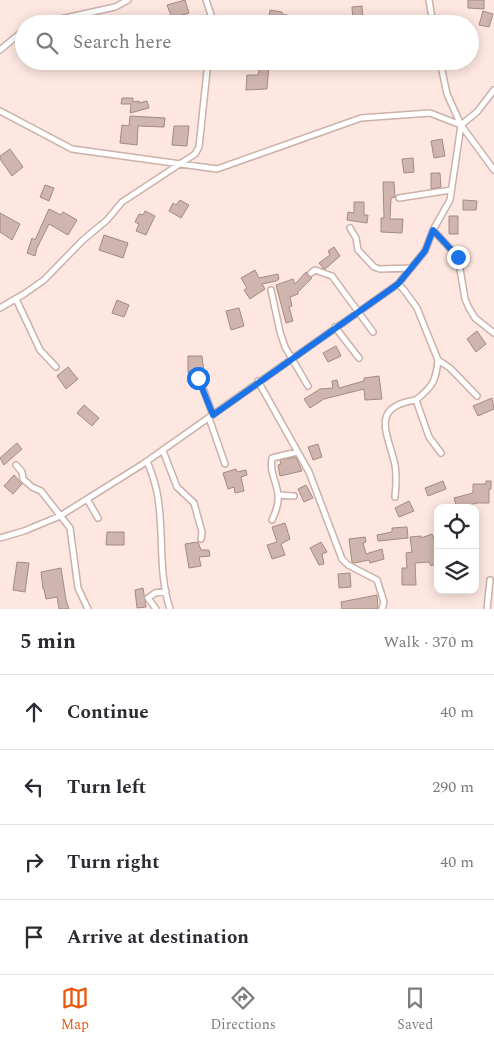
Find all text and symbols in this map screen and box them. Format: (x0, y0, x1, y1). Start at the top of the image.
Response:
search box (15, 15, 479, 70)
text: Search here (73, 28, 172, 57)
icon: search (33, 29, 61, 57)
route end (447, 246, 470, 269)
route start (187, 367, 210, 390)
map controls (434, 504, 479, 594)
button: locate (434, 504, 479, 549)
button: layers (434, 549, 479, 594)
text: 5 min (20, 626, 76, 658)
text: Walk · 370 m (383, 630, 474, 654)
icon: ahead (20, 698, 48, 726)
text: Continue (67, 698, 149, 727)
text: 40 m (440, 700, 474, 724)
icon: left (20, 773, 48, 801)
text: Turn left (67, 773, 146, 802)
text: 290 m (432, 775, 474, 799)
icon: right (20, 848, 48, 876)
text: Turn right (67, 848, 160, 877)
text: 40 m (440, 850, 474, 874)
icon: arrive (20, 923, 48, 951)
text: Arrive at destination (67, 923, 249, 952)
tab: Map (61, 984, 89, 1035)
tab: Directions (210, 984, 276, 1035)
tab: Saved (397, 984, 433, 1035)

